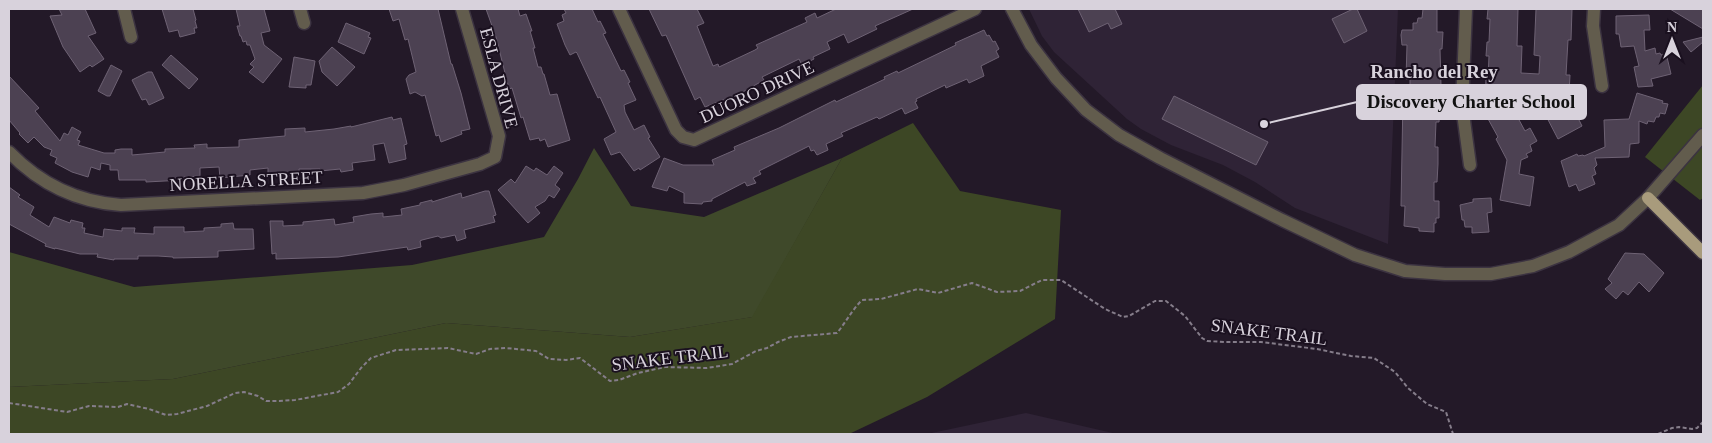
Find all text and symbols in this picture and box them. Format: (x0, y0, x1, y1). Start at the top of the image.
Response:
north arrow (1647, 15, 1697, 65)
text: N (1667, 20, 1677, 35)
street label: ESLA DRIVE (476, 25, 522, 131)
street label: DUORO DRIVE (697, 57, 817, 127)
district label: Rancho del Rey (1370, 61, 1498, 82)
callout: Discovery Charter School (1357, 85, 1586, 119)
text: Discovery Charter School (1367, 91, 1575, 112)
street label: NORELLA STREET (169, 167, 323, 195)
street label: SNAKE TRAIL (1210, 315, 1328, 349)
street label: SNAKE TRAIL (611, 341, 729, 375)

